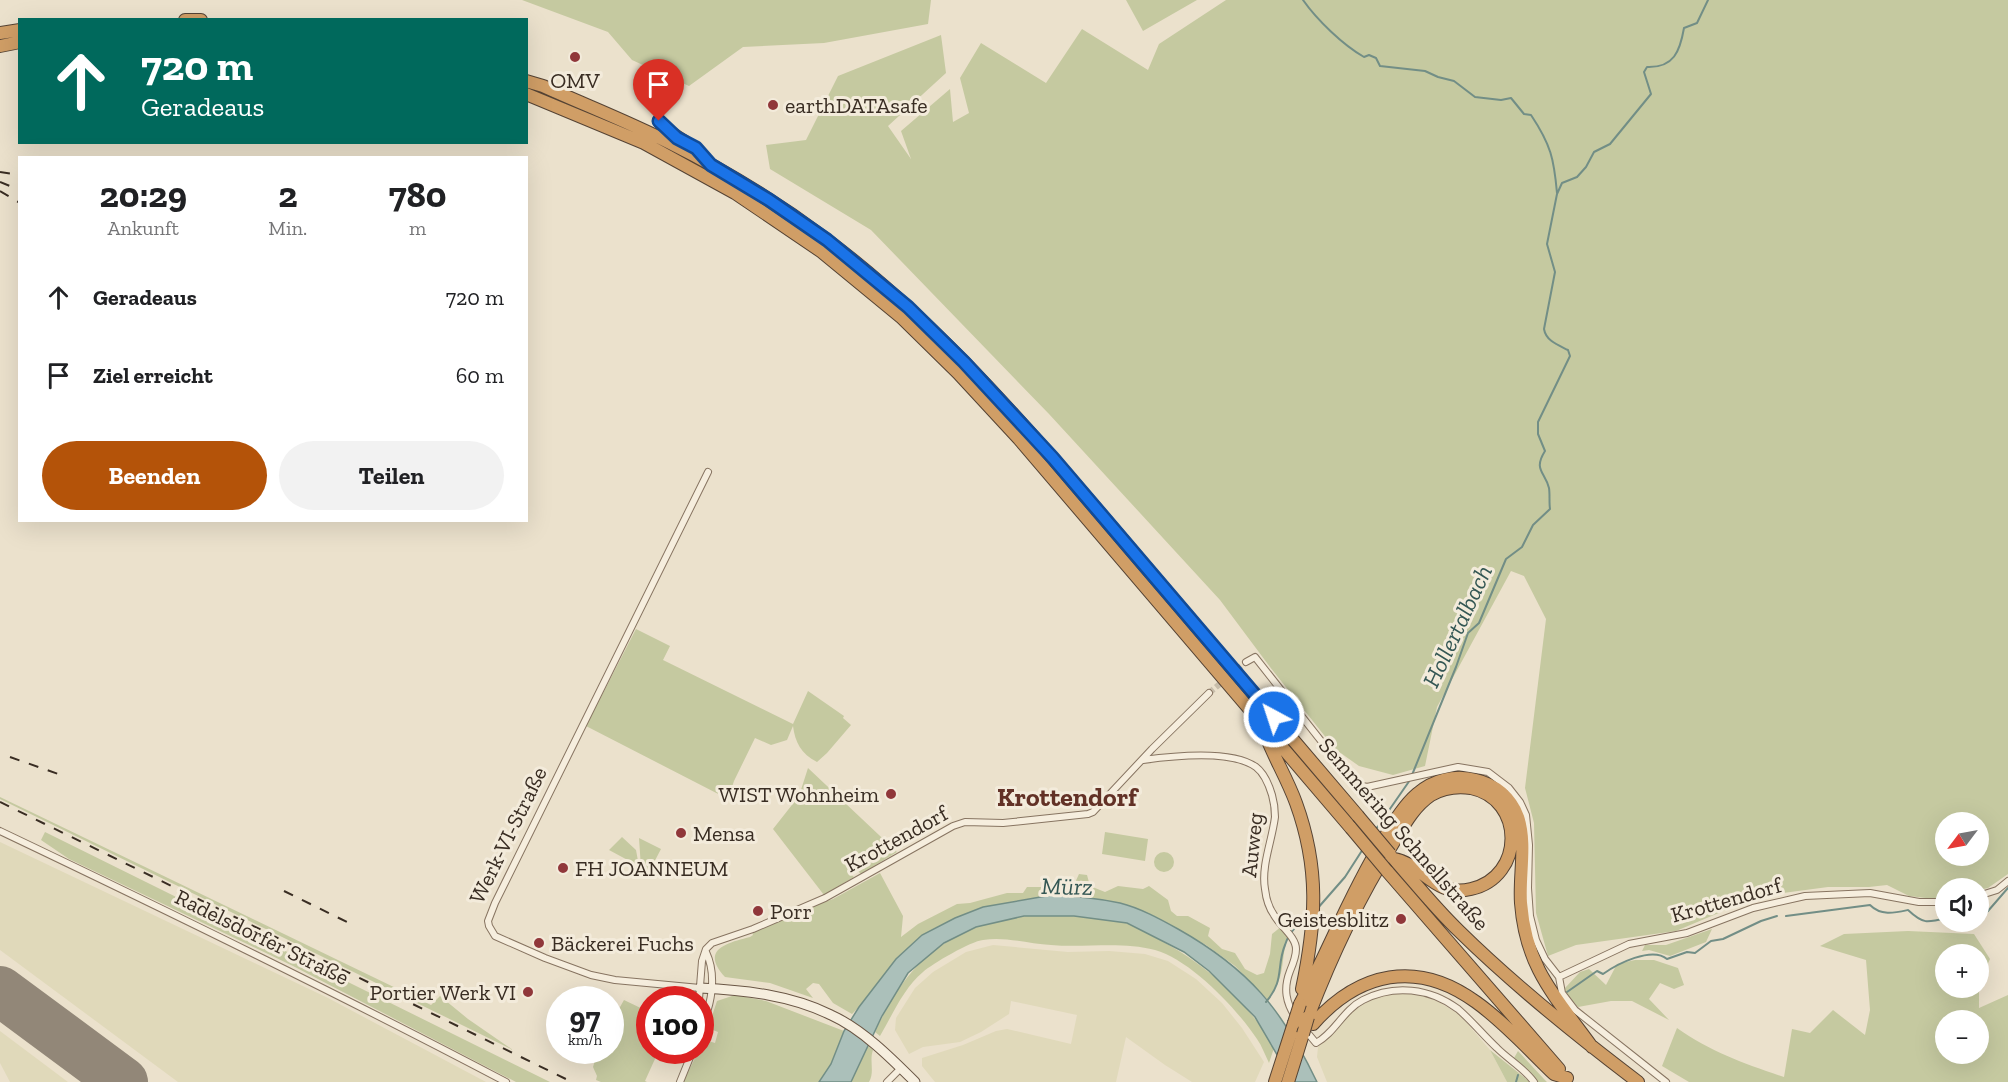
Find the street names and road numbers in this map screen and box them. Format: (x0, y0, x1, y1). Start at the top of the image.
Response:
street label: Semmering Schnellstraße (1313, 732, 1495, 936)
street label: Werk-VI-Straße (463, 762, 553, 908)
street label: Krottendorf (840, 799, 954, 878)
street label: Auweg (1235, 811, 1269, 879)
street label: Krottendorf (1668, 871, 1786, 929)
street label: Radelsdorfer Straße (171, 883, 353, 991)

